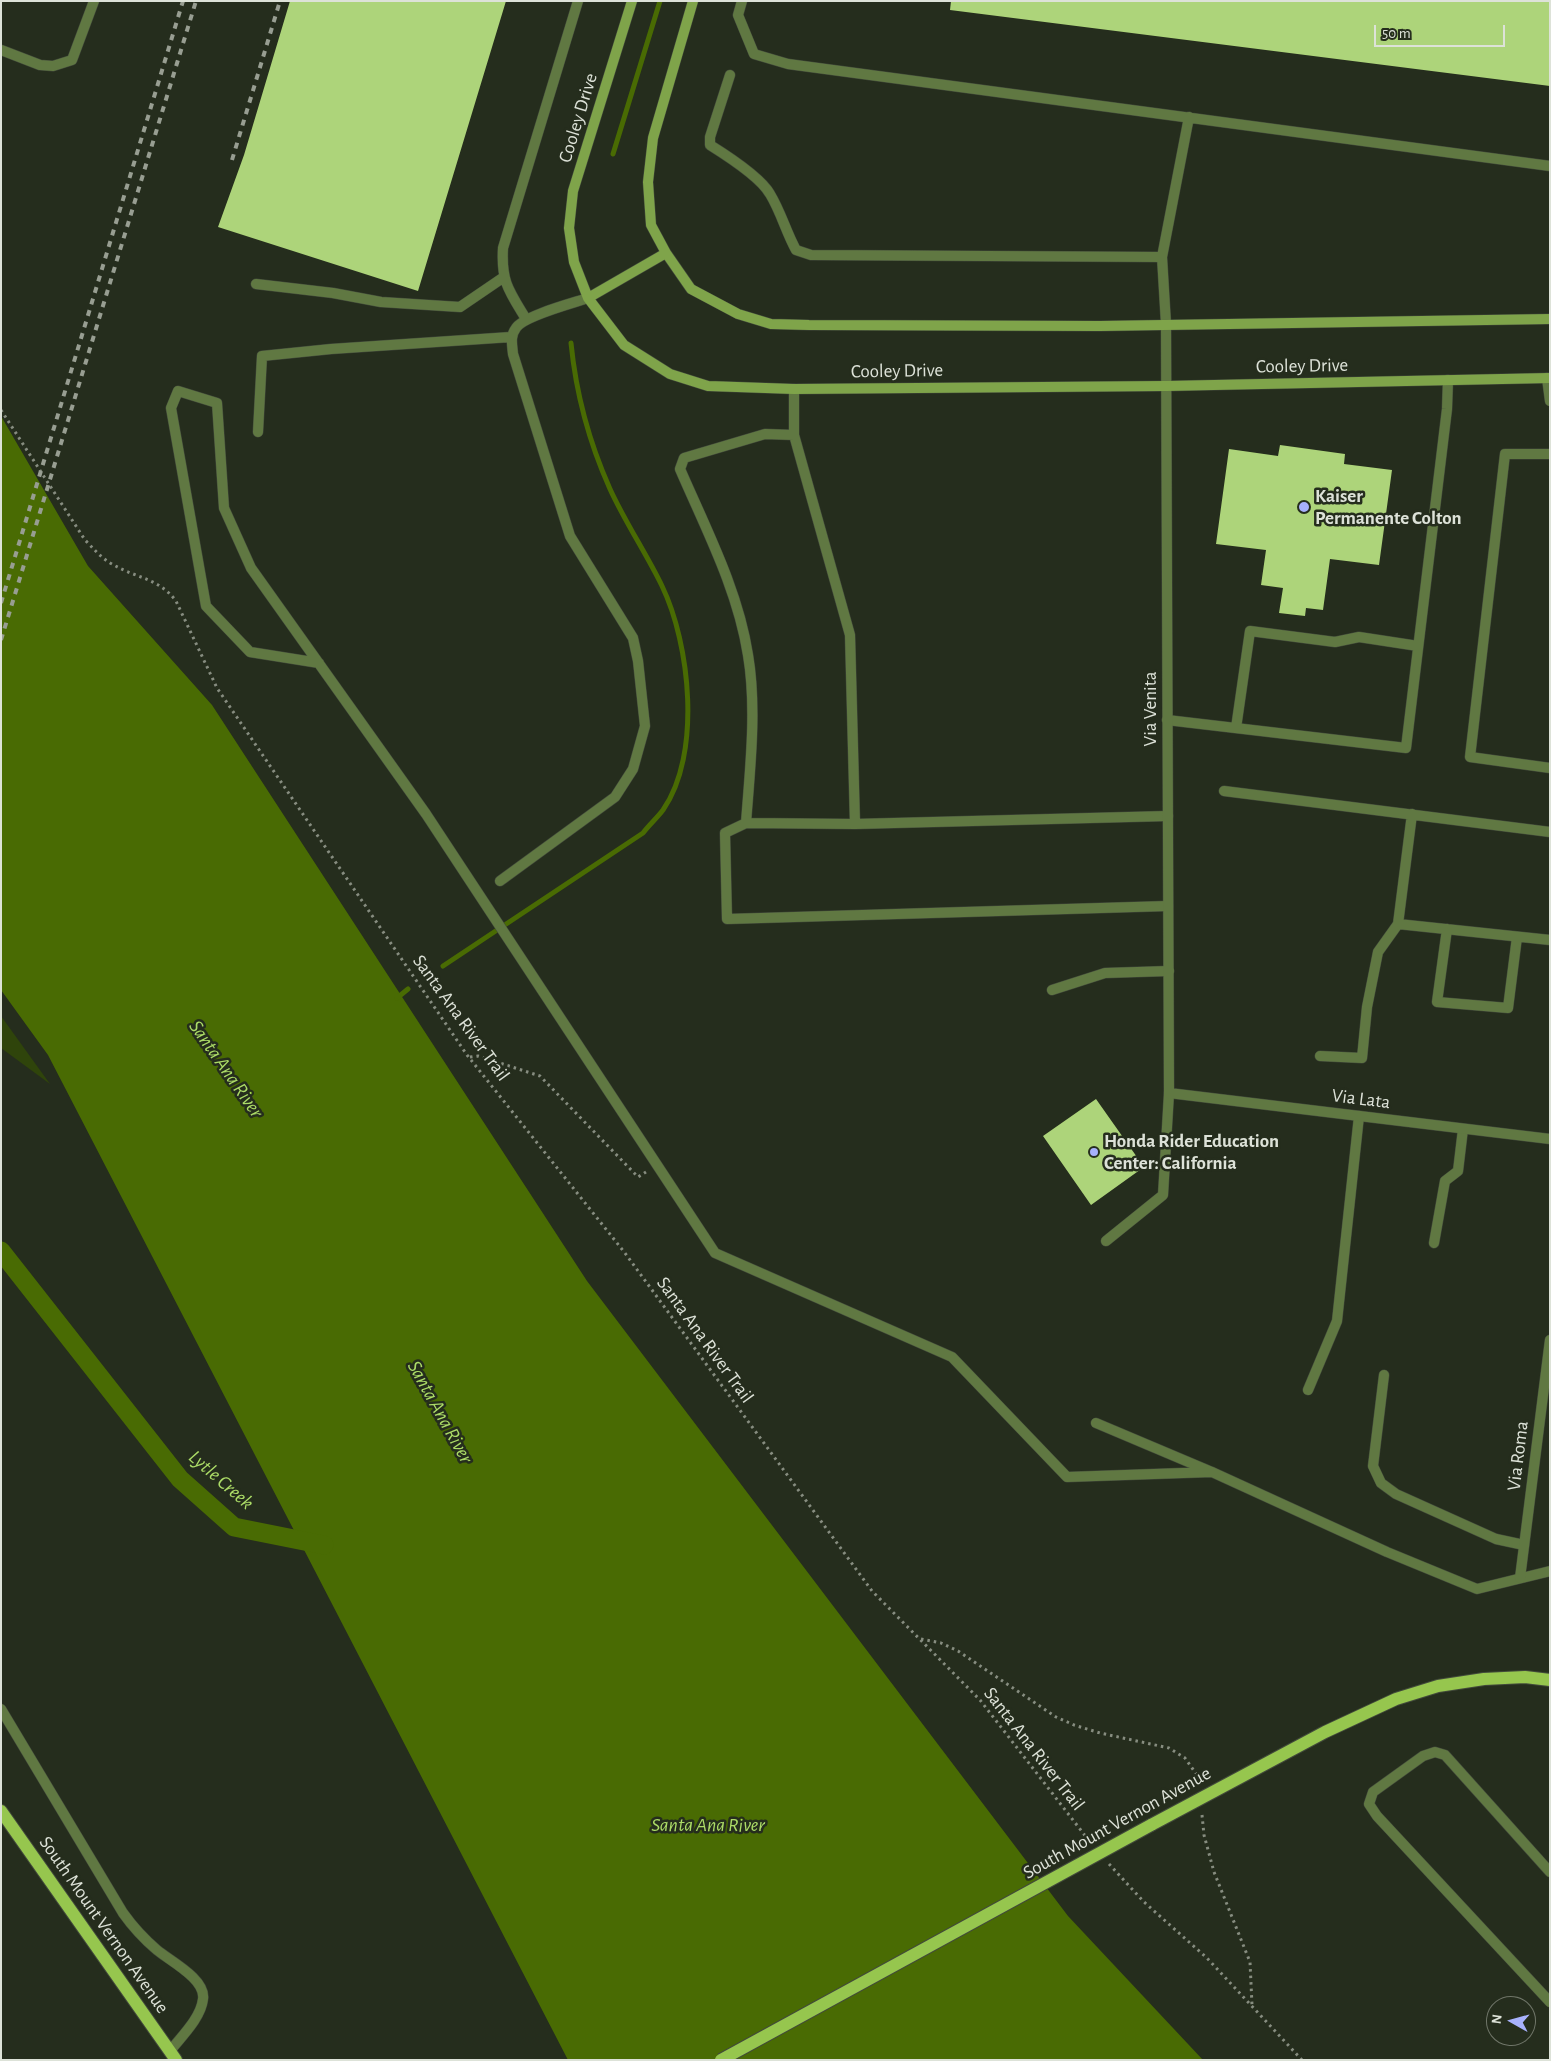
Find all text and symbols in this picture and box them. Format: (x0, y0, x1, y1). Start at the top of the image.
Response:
scale bar (1376, 15, 1507, 47)
text: 50 m (1382, 26, 1411, 41)
street label: Cooley Drive (554, 70, 602, 166)
street label: Cooley Drive (1256, 354, 1348, 378)
street label: Cooley Drive (851, 359, 943, 383)
place label: Kaiser Permanente Colton (1315, 485, 1462, 529)
marker: Kaiser Permanente Colton (1297, 500, 1311, 514)
street label: Via Venita (1139, 671, 1161, 747)
street label: Santa Ana River Trail (408, 950, 514, 1086)
water label: Santa Ana River (184, 1016, 268, 1122)
street label: Via Lata (1330, 1084, 1392, 1114)
place label: Honda Rider Education Center: California (1104, 1130, 1279, 1174)
marker: Honda Rider Education Center: California (1088, 1146, 1100, 1158)
street label: Santa Ana River Trail (652, 1272, 758, 1408)
water label: Santa Ana River (402, 1356, 478, 1468)
street label: Via Roma (1502, 1420, 1534, 1492)
water label: Lytle Creek (184, 1445, 258, 1515)
street label: Santa Ana River Trail (979, 1683, 1089, 1815)
street label: South Mount Vernon Avenue (1019, 1762, 1215, 1884)
water label: Santa Ana River (651, 1813, 765, 1837)
street label: South Mount Vernon Avenue (34, 1832, 174, 2018)
north arrow (1486, 1996, 1536, 2046)
text: N (1490, 2014, 1505, 2025)

